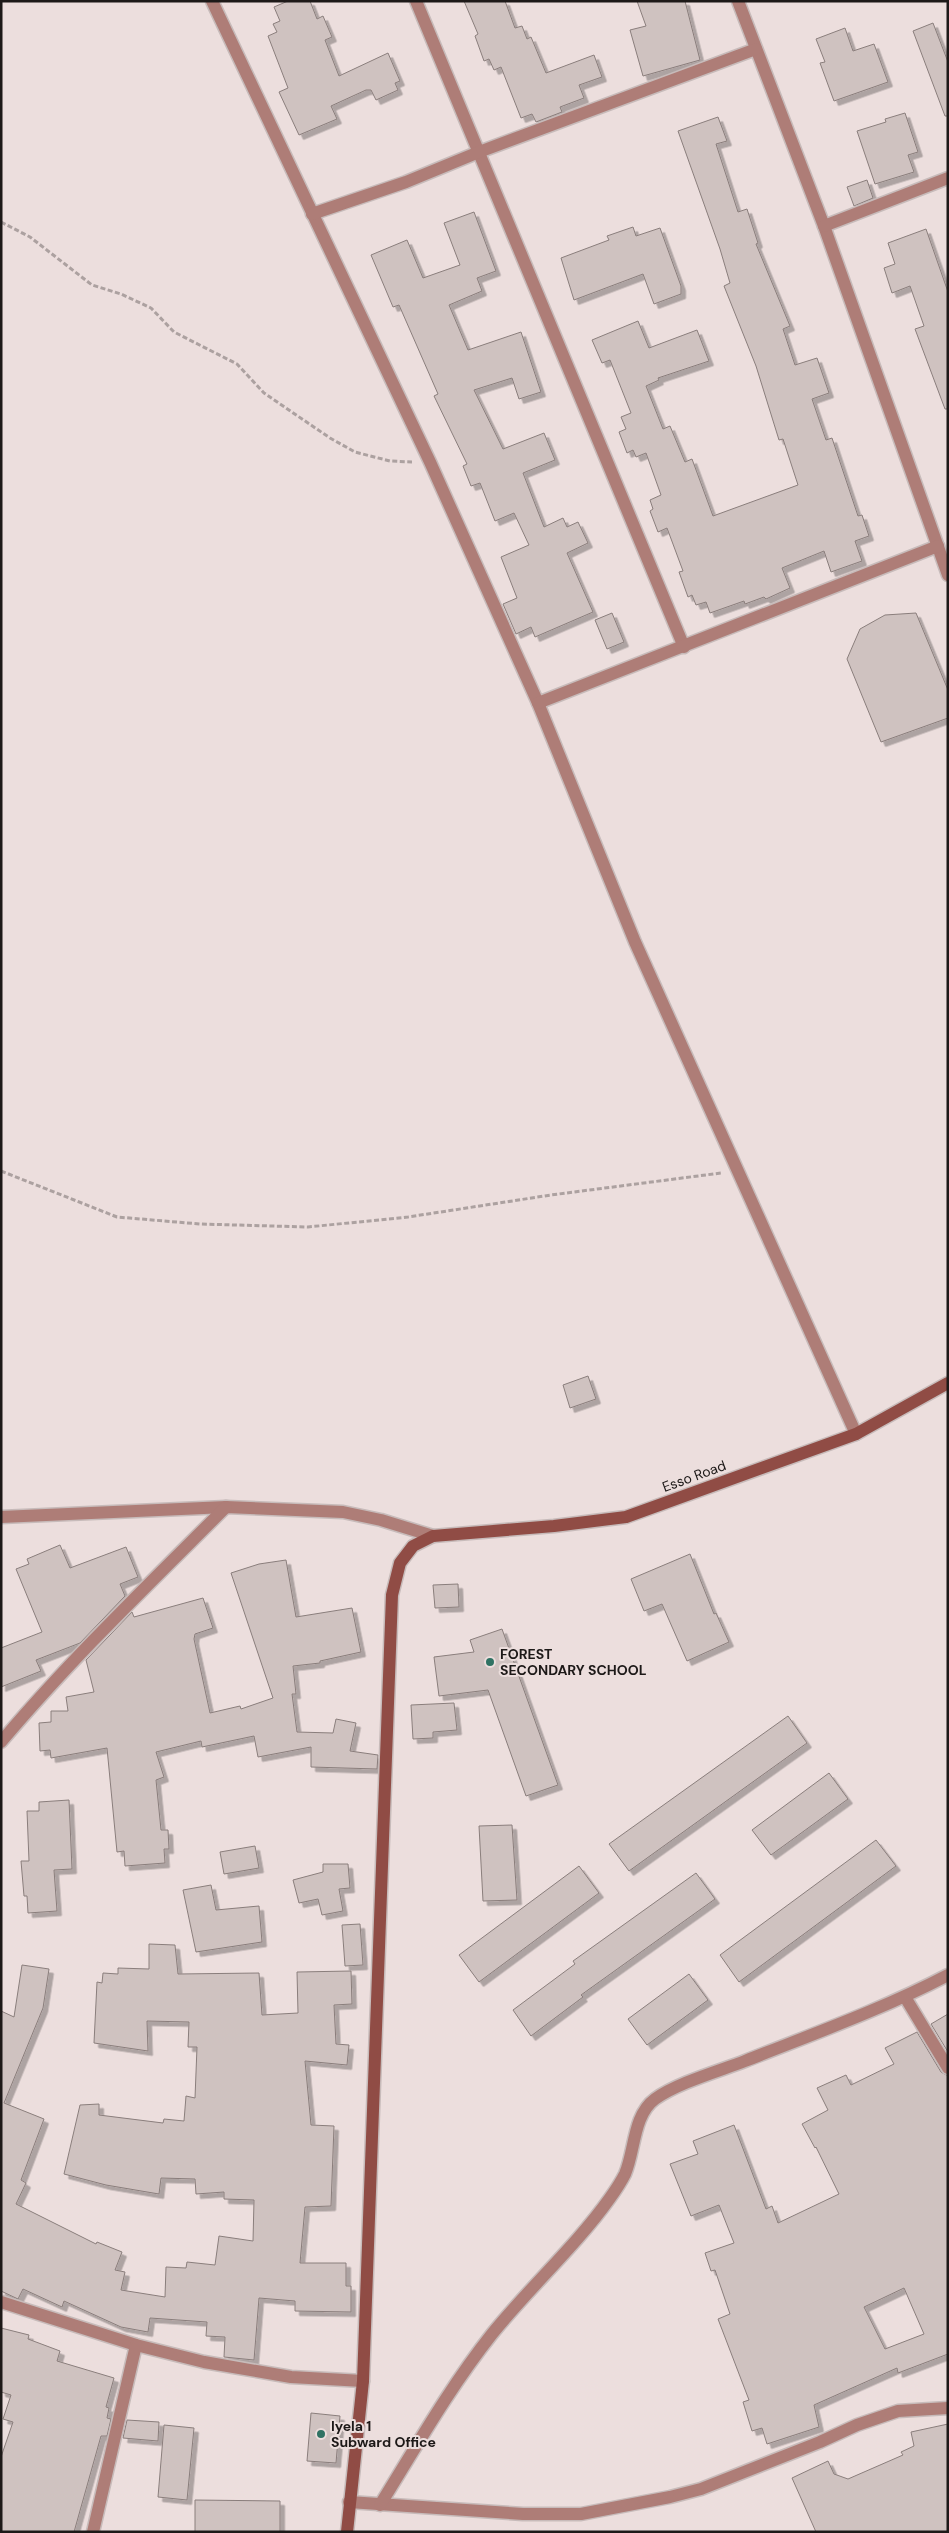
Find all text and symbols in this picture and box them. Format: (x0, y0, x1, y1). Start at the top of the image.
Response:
street label: Esso Road (660, 1456, 728, 1496)
place label: FOREST SECONDARY SCHOOL (500, 1645, 647, 1679)
marker: FOREST SECONDARY SCHOOL (484, 1656, 496, 1668)
place label: Iyela 1 Subward Office (331, 2417, 436, 2451)
marker: Iyela 1 Subward Office (315, 2428, 327, 2440)

